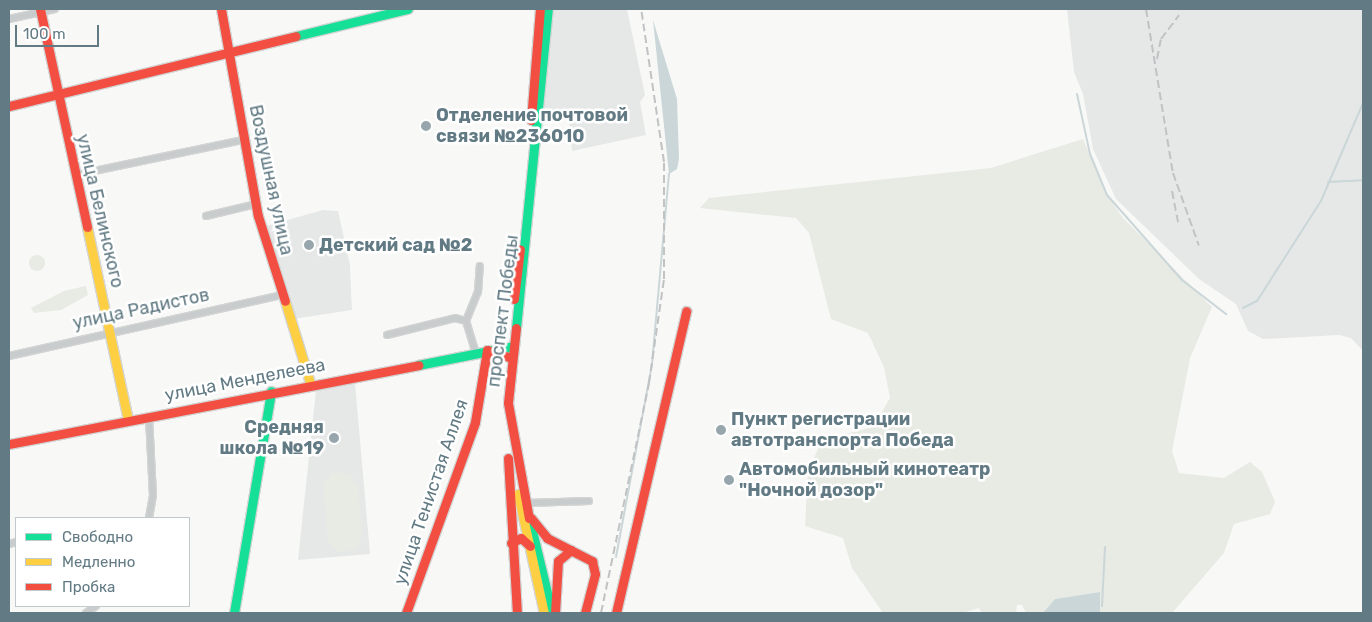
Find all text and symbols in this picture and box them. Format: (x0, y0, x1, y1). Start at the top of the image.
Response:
scale bar (18, 15, 101, 47)
text: 100 m (23, 25, 65, 43)
street label: Воздушная улица (245, 103, 297, 257)
place label: Отделение почтовой связи №236010 (436, 105, 628, 148)
marker: Отделение почтовой связи №236010 (420, 120, 432, 132)
street label: улица Белинского (72, 132, 128, 290)
place label: Детский сад №2 (319, 234, 473, 256)
street label: проспект Победы (483, 234, 523, 388)
marker: Детский сад №2 (303, 239, 315, 251)
street label: улица Радистов (71, 284, 211, 334)
street label: улица Менделеева (163, 354, 327, 406)
street label: улица Тенистая Аллея (389, 396, 473, 588)
place label: Пункт регистрации автотранспорта Победа (731, 409, 954, 452)
place label: Средняя школа №19 (220, 417, 324, 459)
marker: Пункт регистрации автотранспорта Победа (715, 424, 727, 436)
marker: Средняя школа №19 (328, 432, 340, 444)
place label: Автомобильный кинотеатр "Ночной дозор" (739, 459, 990, 502)
marker: Автомобильный кинотеатр "Ночной дозор" (723, 474, 735, 486)
legend (15, 517, 190, 607)
text: Свободно (62, 528, 133, 546)
text: Медленно (62, 553, 135, 571)
text: Пробка (62, 578, 115, 596)

